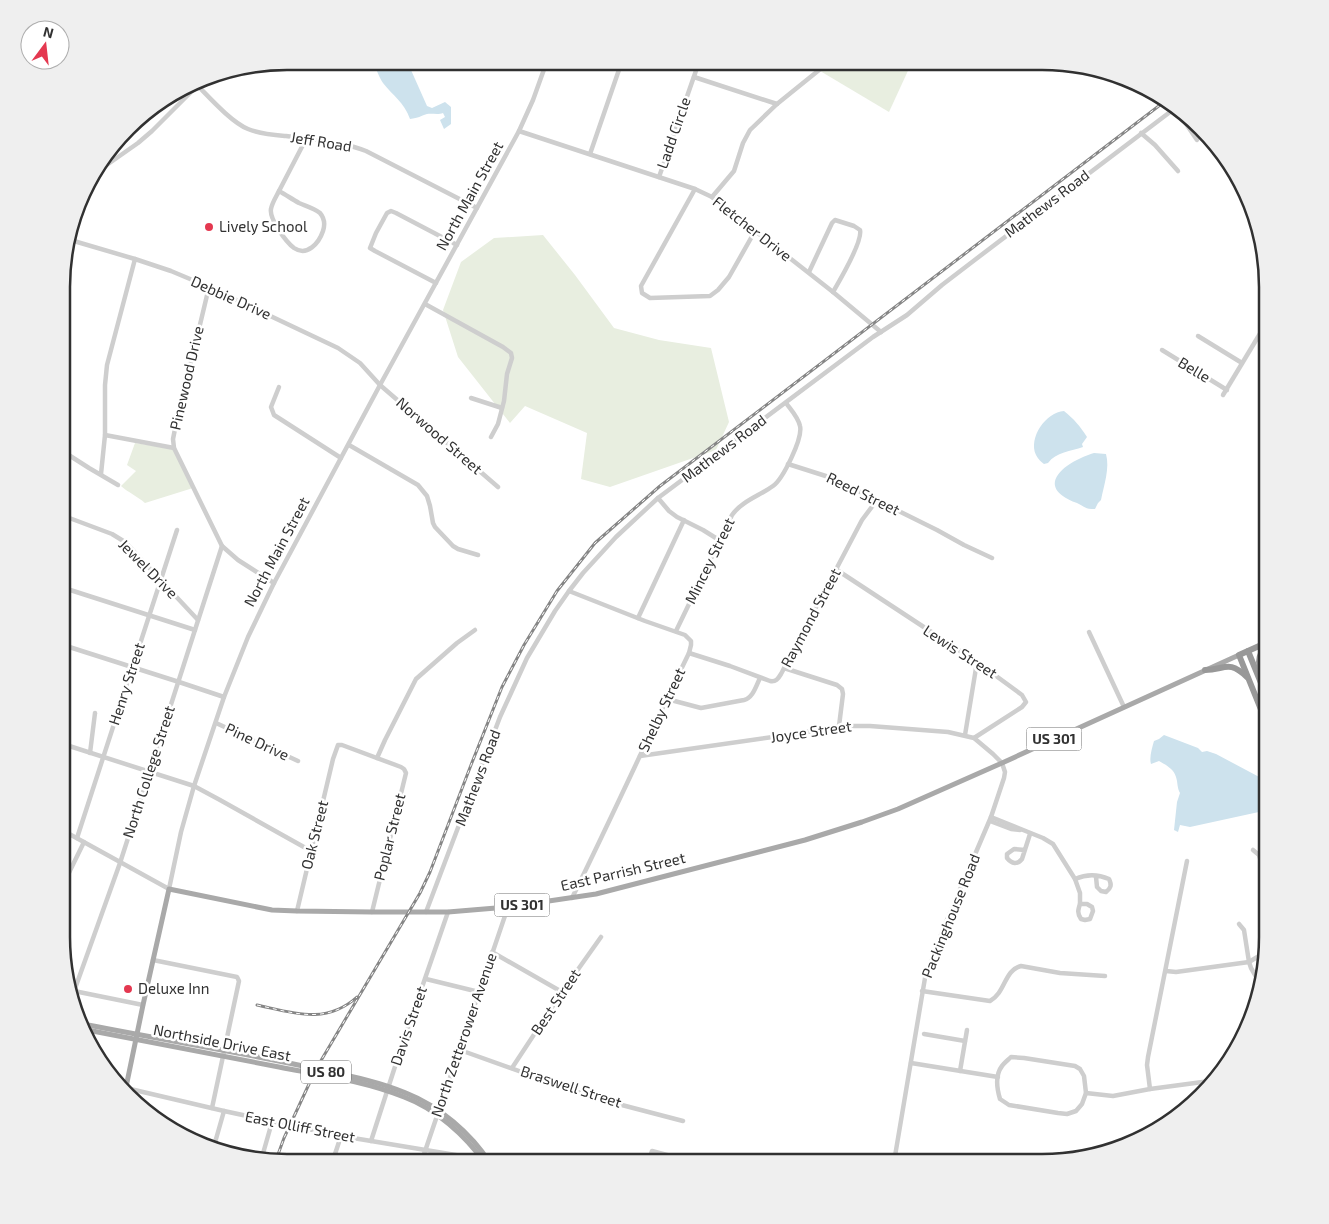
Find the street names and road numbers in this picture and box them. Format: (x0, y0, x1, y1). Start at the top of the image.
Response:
street label: Ladd Circle (652, 95, 694, 171)
street label: Jeff Road (289, 127, 353, 155)
street label: North Main Street (432, 138, 507, 253)
street label: Mathews Road (1000, 165, 1092, 241)
street label: Fletcher Drive (710, 192, 796, 265)
street label: Debbie Drive (189, 271, 274, 323)
street label: Pinewood Drive (165, 324, 207, 432)
street label: Belle (1175, 353, 1214, 386)
street label: Norwood Street (393, 393, 487, 478)
street label: Mathews Road (677, 410, 769, 486)
street label: Reed Street (824, 468, 903, 519)
street label: North Main Street (240, 493, 313, 610)
street label: Mincey Street (681, 514, 738, 607)
street label: Jewel Drive (115, 535, 182, 602)
street label: Raymond Street (776, 565, 844, 670)
street label: Lewis Street (920, 621, 1001, 682)
street label: Henry Street (104, 640, 148, 727)
street label: Shelby Street (634, 664, 689, 755)
street label: North College Street (118, 703, 178, 840)
street label: Joyce Street (769, 716, 853, 746)
street label: Pine Drive (223, 719, 292, 764)
street label: Mathews Road (450, 727, 504, 828)
road number: US 301 (1026, 728, 1082, 751)
street label: Poplar Street (369, 791, 409, 882)
street label: Oak Street (297, 798, 331, 871)
street label: East Parrish Street (559, 848, 687, 894)
street label: Packinghouse Road (917, 851, 983, 980)
road number: US 301 (494, 894, 550, 916)
street label: North Zetterower Avenue (426, 950, 500, 1119)
street label: Best Street (527, 965, 584, 1038)
street label: Davis Street (386, 983, 430, 1068)
street label: Northside Drive East (152, 1020, 293, 1064)
road number: US 80 (301, 1060, 351, 1084)
street label: Braswell Street (519, 1061, 624, 1111)
street label: East Olliff Street (244, 1107, 357, 1146)

